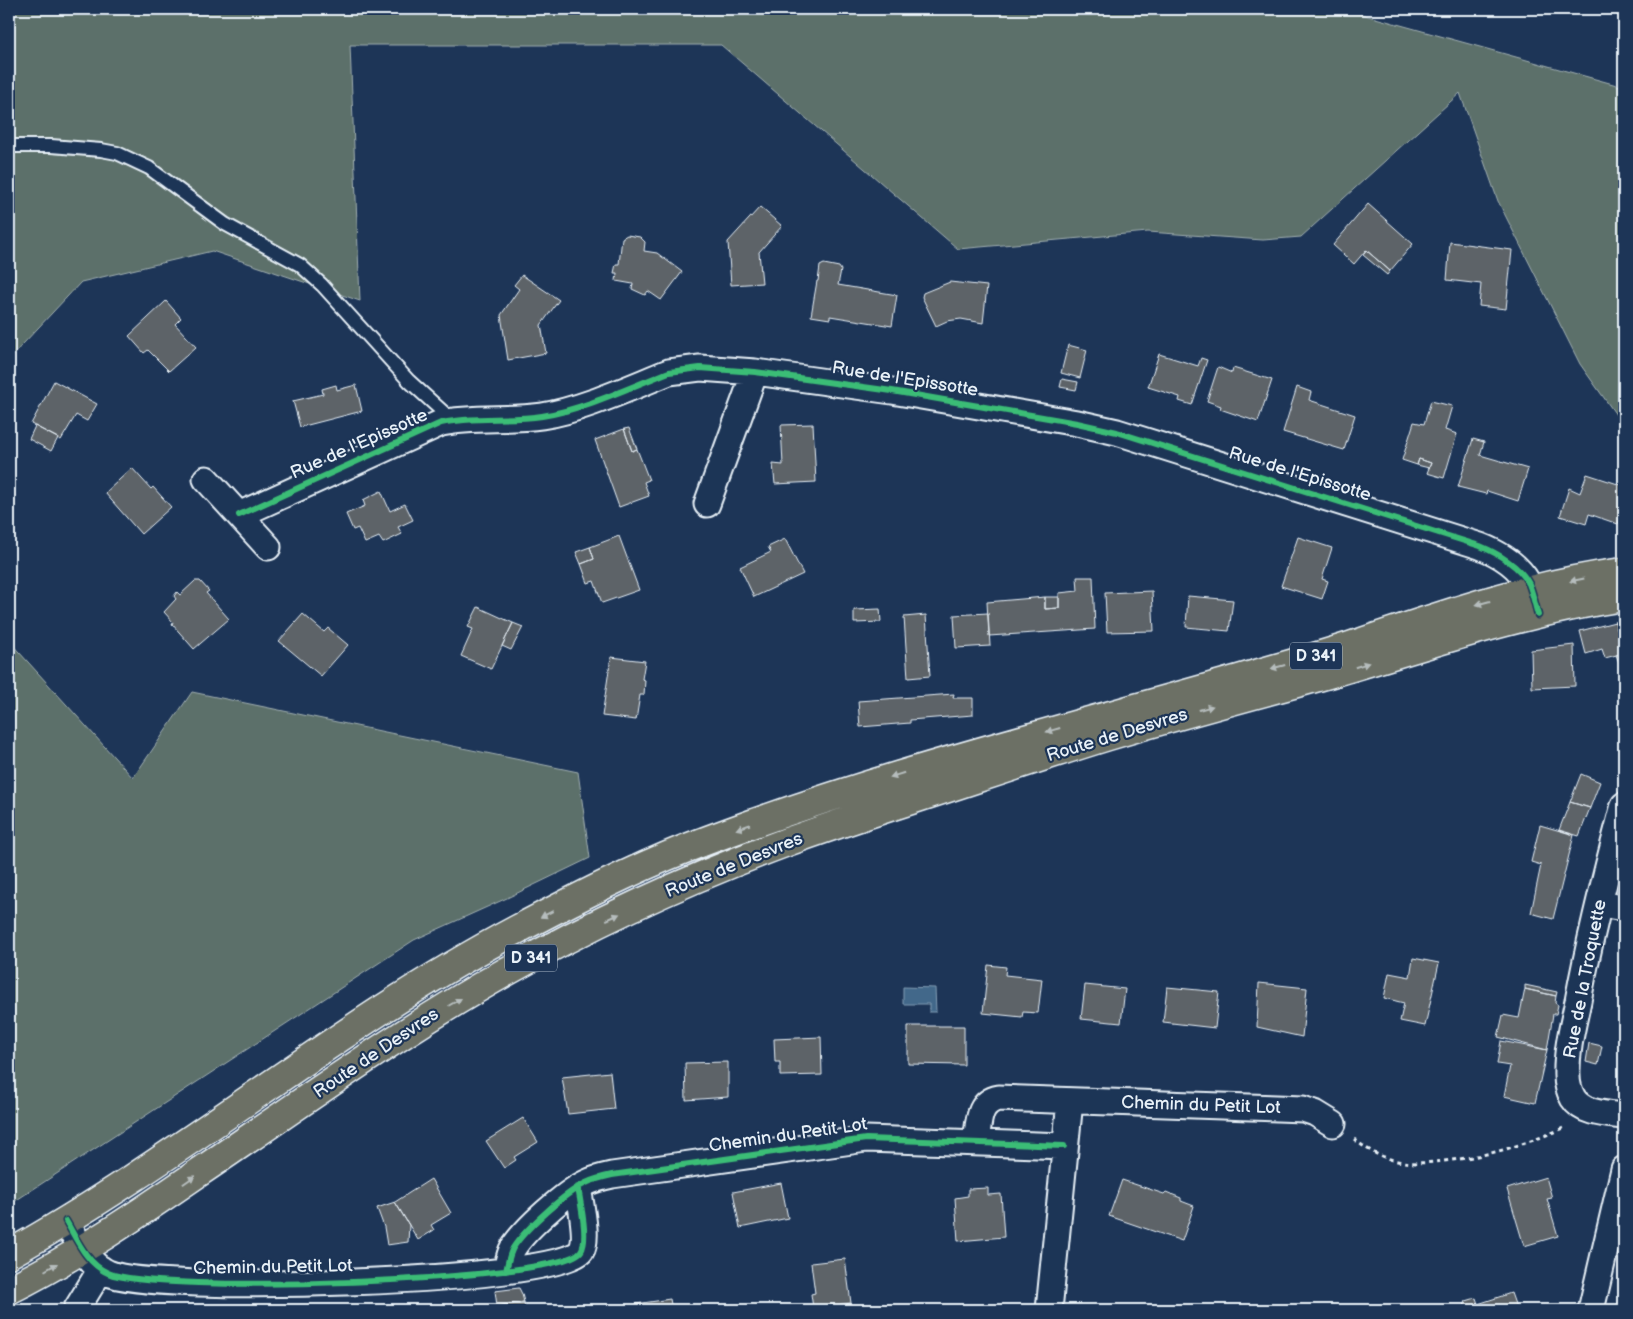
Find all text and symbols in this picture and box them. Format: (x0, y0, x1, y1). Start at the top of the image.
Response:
street label: Rue de l'Epissotte (830, 357, 980, 401)
street label: Rue de l'Epissotte (287, 404, 431, 484)
street label: Rue de l'Epissotte (1226, 442, 1374, 506)
one-way arrow (1570, 576, 1585, 584)
one-way arrow (1476, 600, 1491, 608)
road number: D 341 (1290, 642, 1342, 669)
one-way arrow (1355, 660, 1370, 668)
one-way arrow (1271, 664, 1286, 672)
street label: Route de Desvres (1044, 704, 1190, 766)
one-way arrow (1198, 704, 1213, 712)
one-way arrow (1046, 727, 1061, 735)
one-way arrow (890, 772, 905, 780)
one-way arrow (735, 823, 750, 831)
street label: Route de Desvres (662, 828, 806, 902)
street label: Rue de la Troquette (1559, 898, 1611, 1060)
one-way arrow (540, 910, 554, 918)
one-way arrow (606, 913, 620, 921)
road number: D 341 (505, 944, 557, 971)
one-way arrow (448, 997, 461, 1006)
street label: Route de Desvres (310, 1003, 442, 1103)
street label: Chemin du Petit Lot (1121, 1092, 1282, 1118)
street label: Chemin du Petit Lot (708, 1113, 869, 1156)
one-way arrow (182, 1175, 196, 1185)
street label: Chemin du Petit Lot (193, 1255, 353, 1279)
one-way arrow (45, 1262, 58, 1271)

